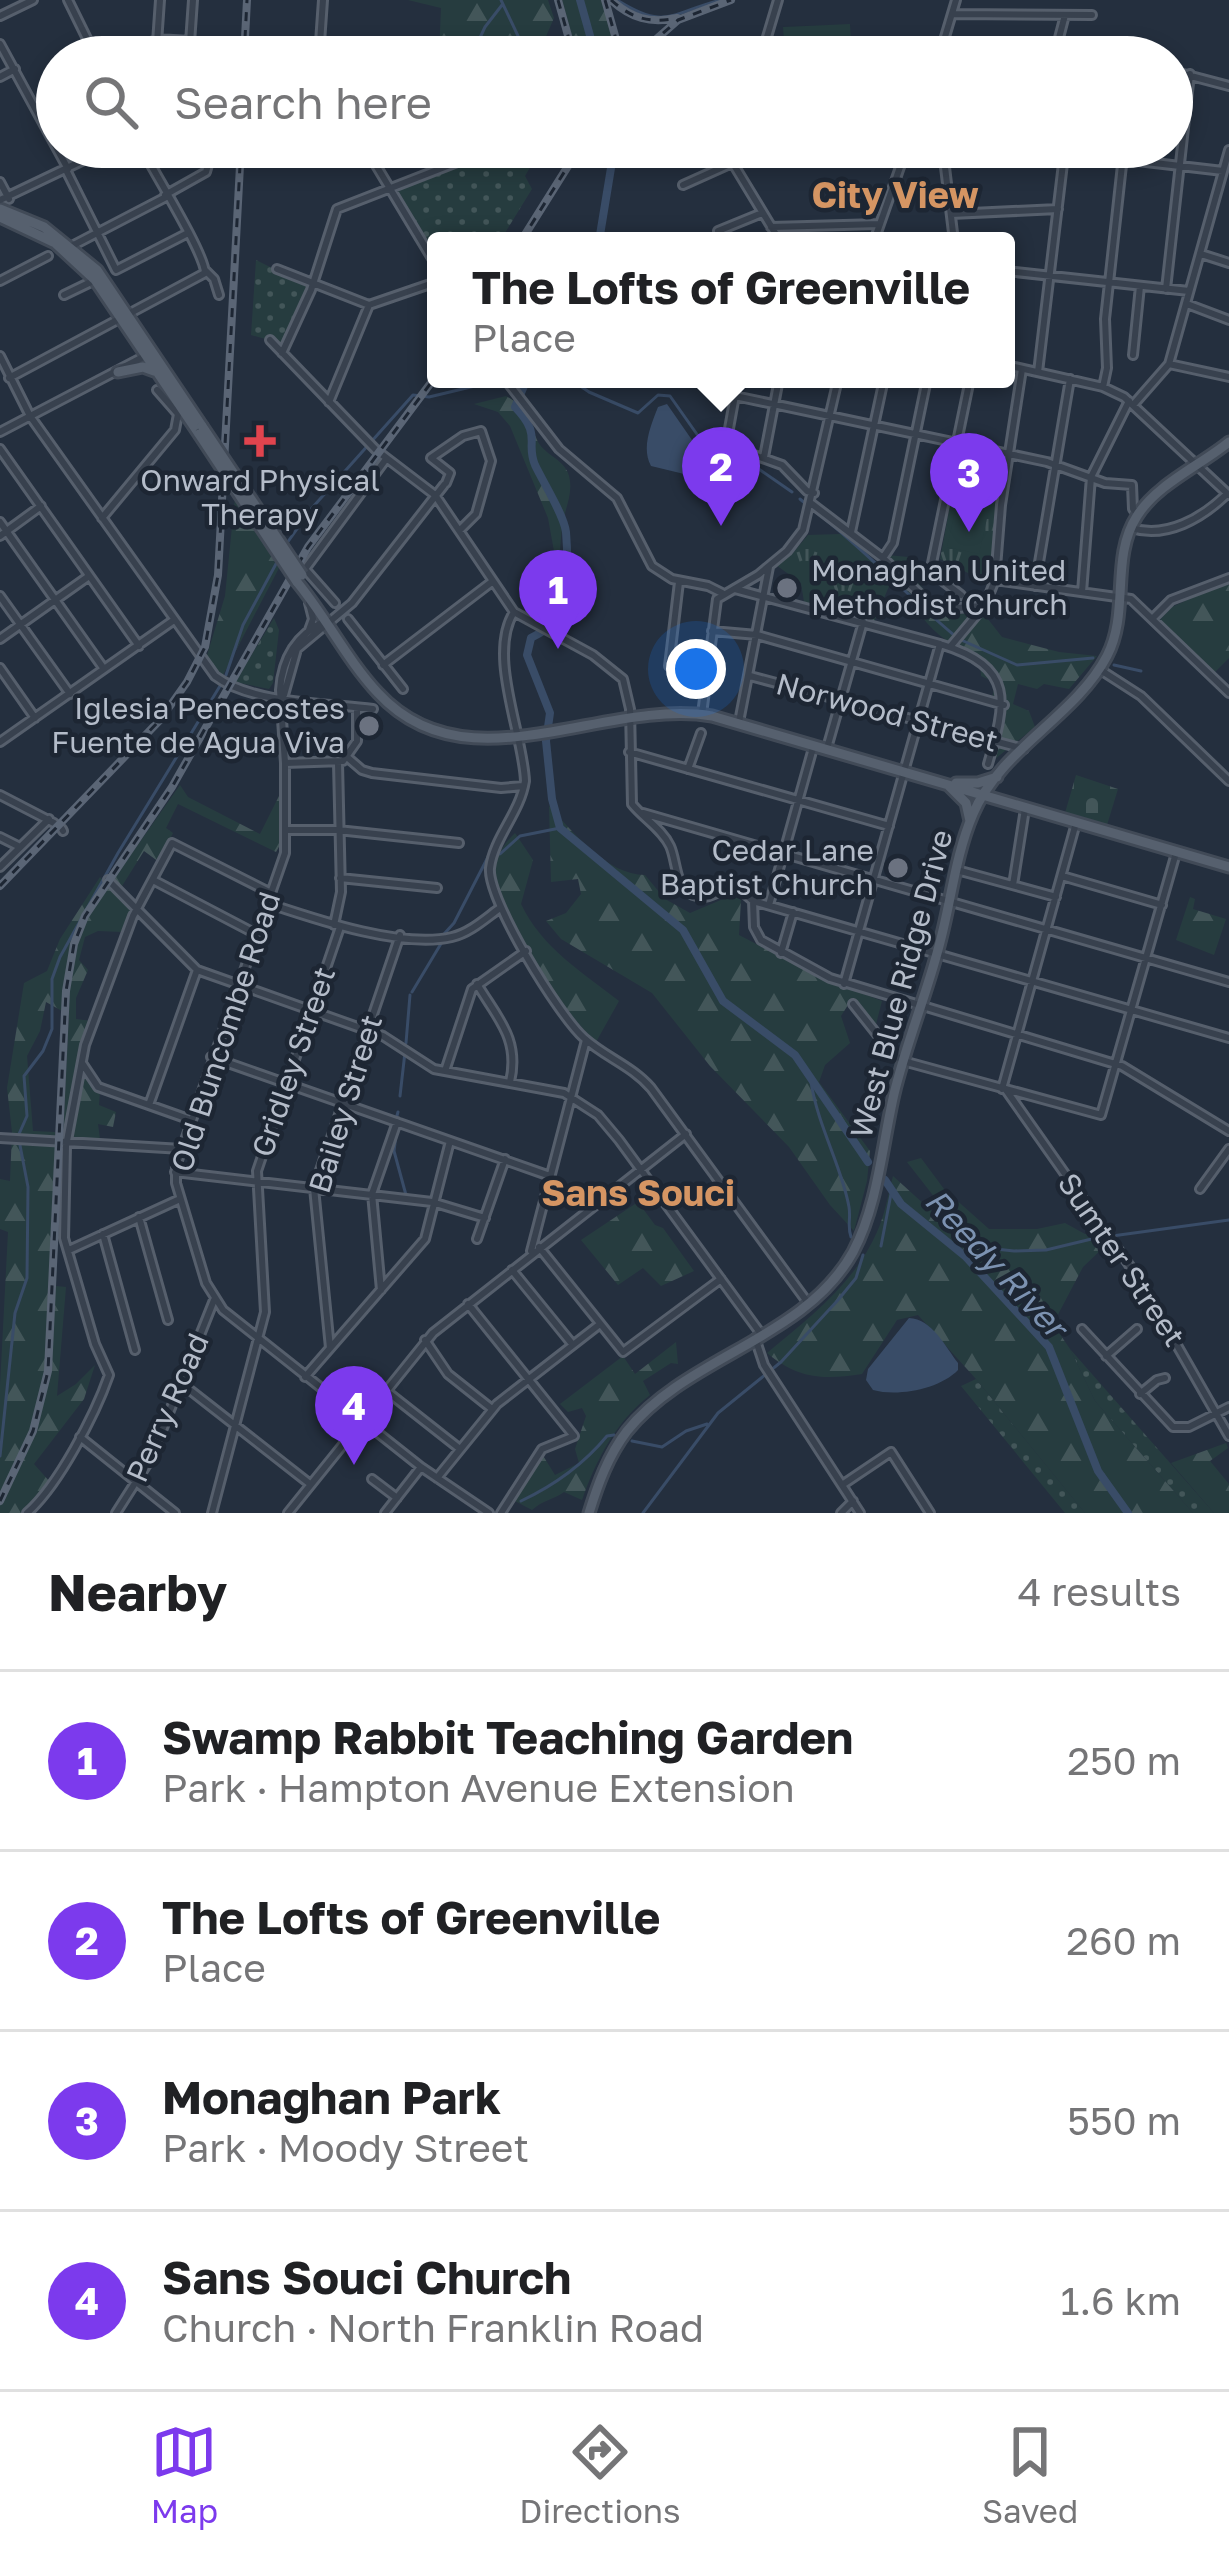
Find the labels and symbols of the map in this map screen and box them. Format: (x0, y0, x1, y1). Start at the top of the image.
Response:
district label: City View (811, 173, 979, 216)
marker: Onward Physical Therapy (244, 425, 276, 457)
pin: 2 (682, 427, 760, 526)
pin: 3 (930, 433, 1008, 532)
place label: Onward Physical Therapy (140, 462, 380, 532)
pin: 1 (519, 550, 597, 649)
place label: Monaghan United Methodist Church (811, 552, 1068, 622)
marker: Monaghan United Methodist Church (774, 575, 800, 601)
your location (666, 639, 726, 699)
street label: Norwood Street (773, 665, 1002, 759)
place label: Iglesia Penecostes Fuente de Agua Viva (51, 690, 345, 760)
marker: Iglesia Penecostes Fuente de Agua Viva (356, 713, 382, 739)
street label: West Blue Ridge Drive (843, 826, 960, 1142)
place label: Cedar Lane Baptist Church (660, 832, 874, 902)
marker: Cedar Lane Baptist Church (885, 855, 911, 881)
street label: Old Buncombe Road (163, 887, 287, 1176)
street label: Gridley Street (244, 962, 342, 1161)
street label: Bailey Street (301, 1010, 389, 1197)
street label: Sumter Street (1051, 1166, 1193, 1353)
district label: Sans Souci (541, 1171, 735, 1214)
water label: Reedy River (918, 1180, 1078, 1348)
street label: Perry Road (118, 1328, 216, 1487)
pin: 4 (315, 1366, 393, 1465)

